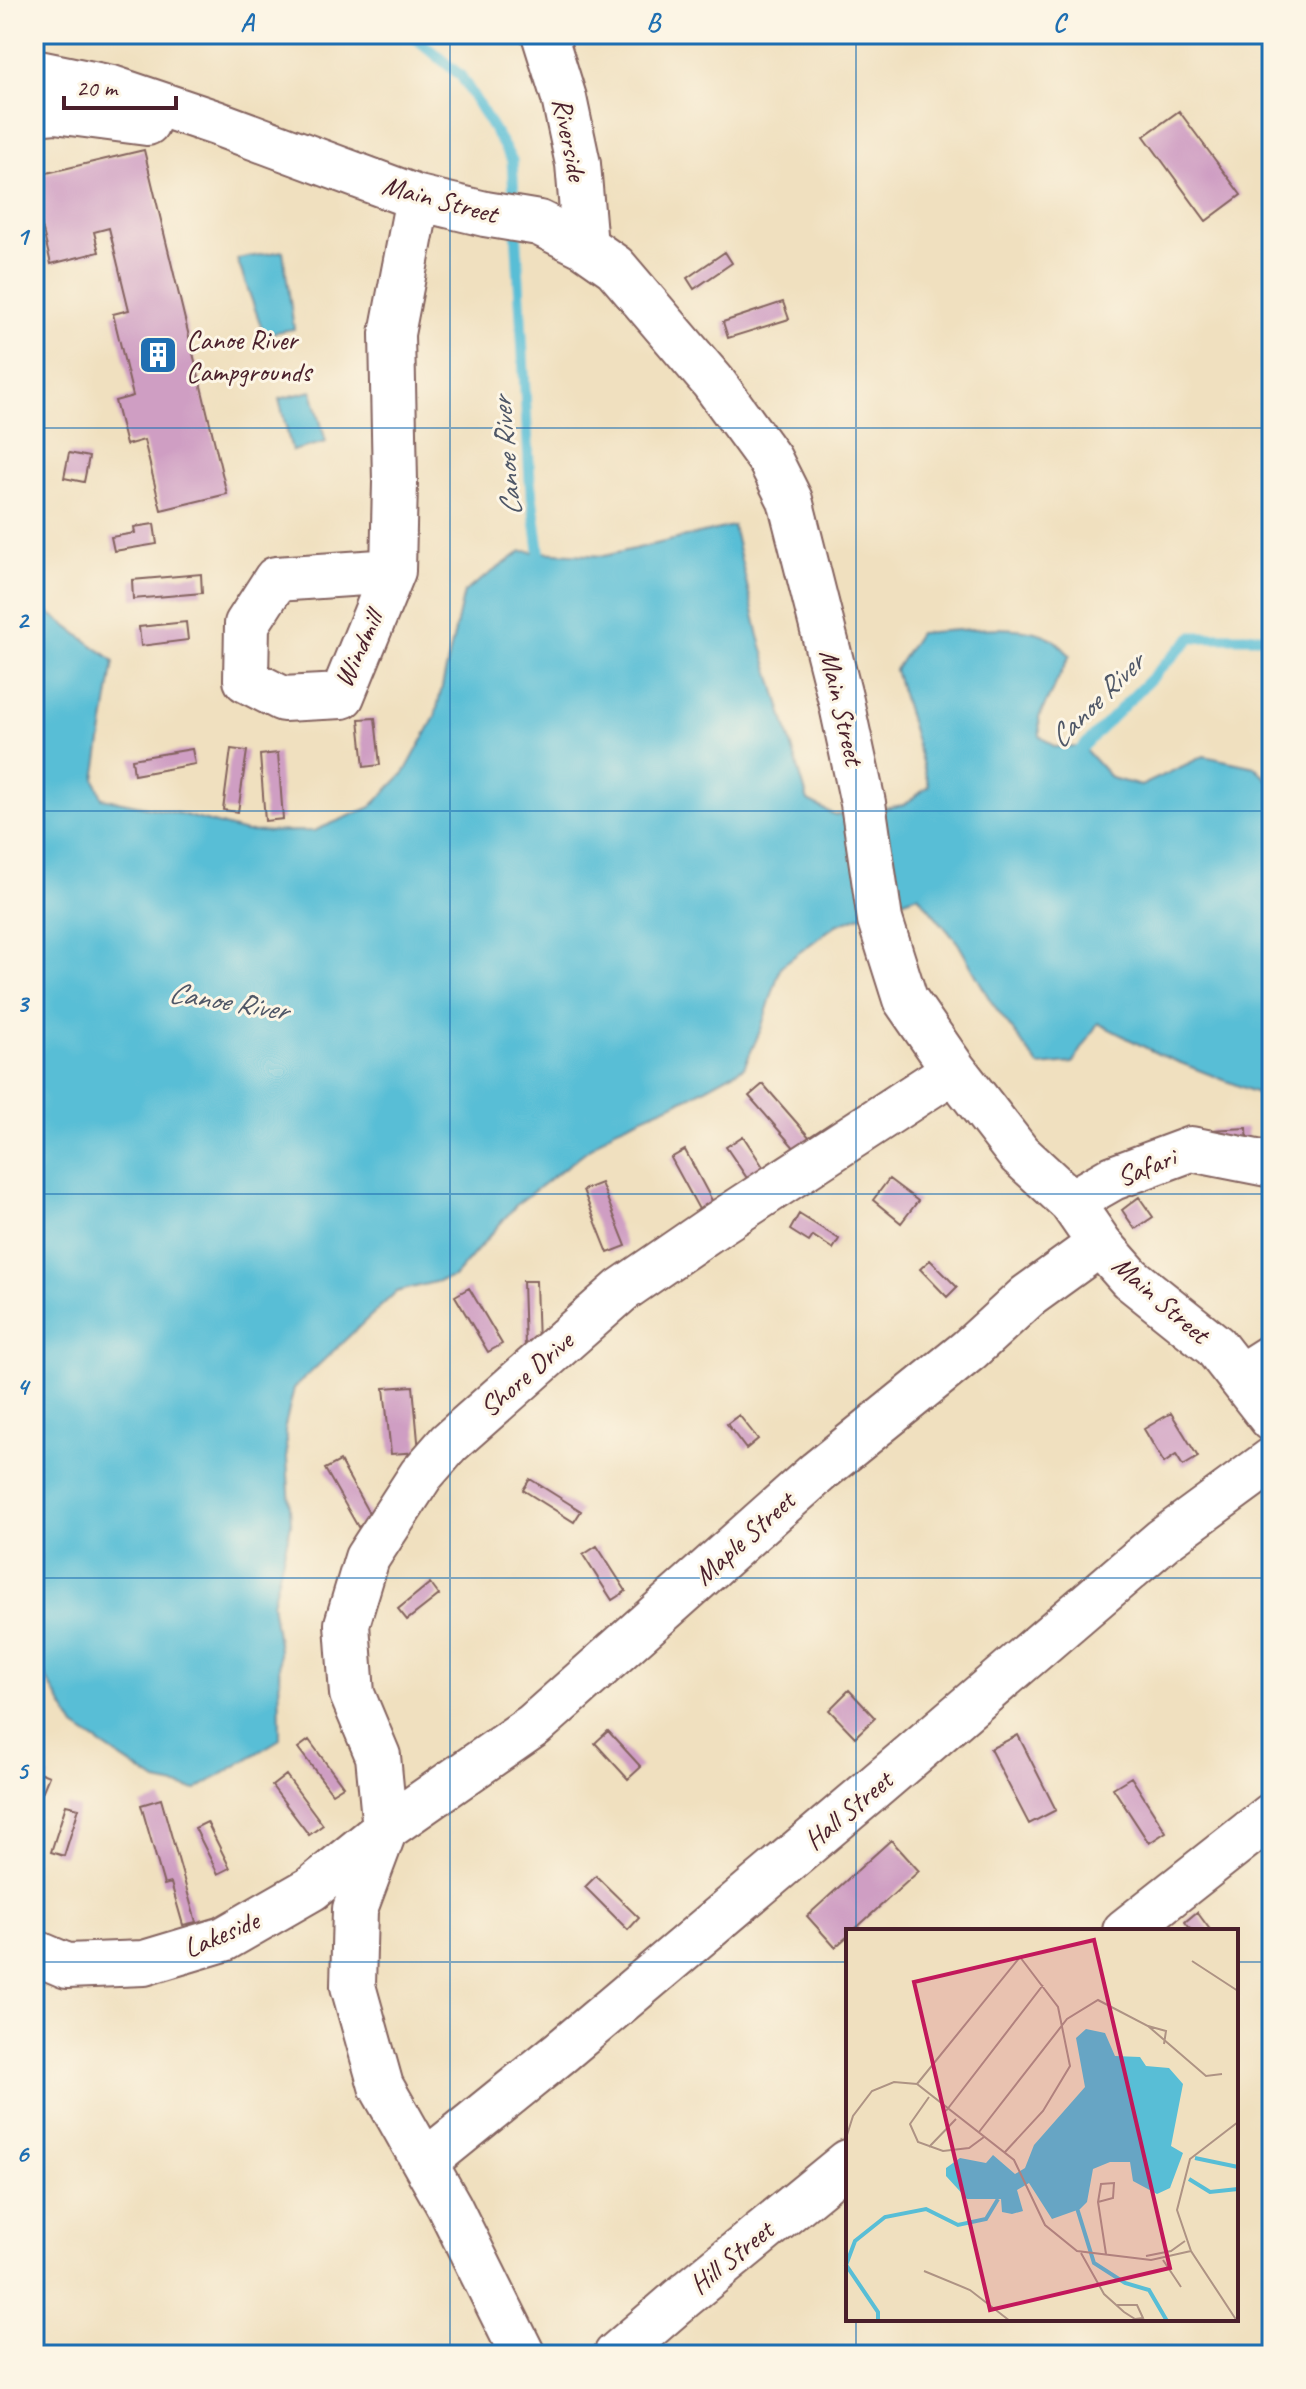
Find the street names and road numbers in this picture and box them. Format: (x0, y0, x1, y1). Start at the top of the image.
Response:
street label: Riverside (545, 94, 596, 185)
street label: Main Street (379, 167, 504, 232)
street label: Windmill (325, 600, 393, 693)
street label: Main Street (812, 646, 873, 771)
street label: Safari (1112, 1138, 1184, 1195)
street label: Main Street (1105, 1247, 1219, 1353)
street label: Shore Drive (472, 1323, 582, 1424)
street label: Maple Street (686, 1482, 804, 1592)
street label: Hall Street (797, 1761, 901, 1857)
street label: Lakeside (178, 1902, 266, 1965)
street label: Hill Street (682, 2211, 782, 2301)

